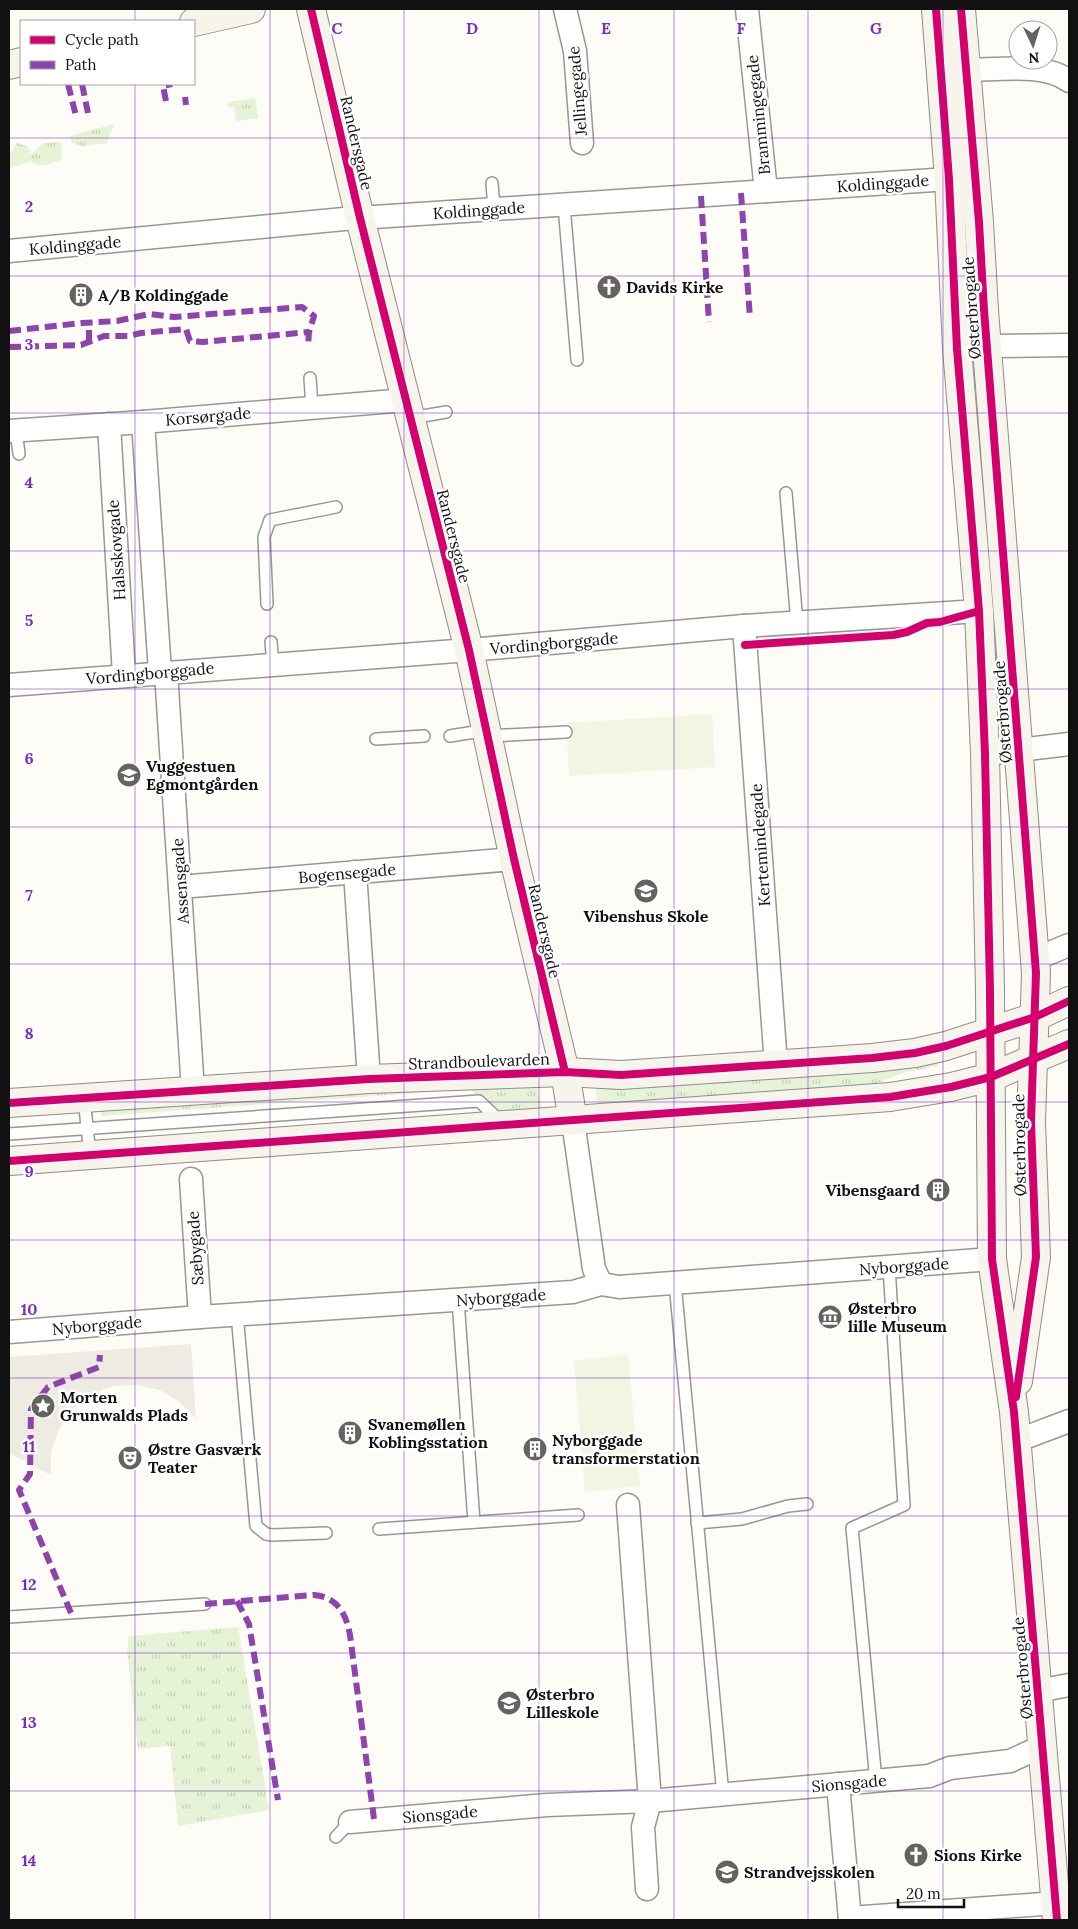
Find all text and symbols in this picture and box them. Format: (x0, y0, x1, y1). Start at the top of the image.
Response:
text: C (331, 18, 343, 38)
text: D (466, 18, 478, 38)
text: E (601, 18, 611, 38)
text: F (736, 18, 746, 38)
text: G (870, 18, 882, 38)
legend (20, 20, 195, 85)
north arrow (1008, 20, 1058, 70)
text: Cycle path (65, 30, 139, 49)
street label: Jellingegade (563, 45, 591, 138)
text: N (1028, 49, 1040, 67)
street label: Brammingegade (742, 54, 774, 176)
text: Path (65, 55, 96, 74)
street label: Randersgade (336, 94, 378, 192)
street label: Koldinggade (836, 170, 930, 196)
text: 2 (25, 196, 33, 216)
street label: Koldinggade (432, 197, 526, 223)
street label: Koldinggade (28, 231, 122, 259)
street label: Østerbrogade (957, 256, 985, 360)
church icon: Davids Kirke (596, 274, 622, 300)
place label: Davids Kirke (626, 277, 724, 297)
building icon: A/B Koldinggade (68, 282, 94, 308)
place label: A/B Koldinggade (98, 285, 229, 306)
text: 3 (25, 334, 34, 354)
street label: Korsørgade (164, 402, 252, 430)
text: 4 (25, 472, 34, 492)
street label: Randersgade (433, 487, 475, 585)
street label: Halsskovgade (102, 499, 129, 601)
text: 5 (25, 610, 34, 630)
street label: Vordingborggade (488, 627, 619, 659)
street label: Vordingborggade (84, 657, 215, 689)
street label: Østerbrogade (988, 660, 1016, 764)
text: 6 (24, 748, 34, 768)
place label: Vuggestuen Egmontgården (146, 756, 258, 794)
school or university icon: Vuggestuen Egmontgården (116, 762, 142, 788)
street label: Kertemindegade (746, 782, 774, 907)
street label: Assensgade (167, 837, 193, 926)
street label: Bogensegade (297, 859, 397, 887)
school or university icon: Vibenshus Skole (633, 878, 659, 904)
street label: Randersgade (524, 882, 566, 980)
text: 7 (25, 885, 33, 905)
place label: Vibenshus Skole (584, 906, 709, 926)
text: 8 (24, 1023, 34, 1043)
street label: Strandboulevarden (408, 1049, 550, 1073)
street label: Østerbrogade (1008, 1093, 1030, 1197)
text: 9 (24, 1161, 34, 1181)
building icon: Vibensgaard (925, 1177, 951, 1203)
place label: Vibensgaard (825, 1180, 920, 1200)
street label: Sæbygade (182, 1210, 208, 1286)
street label: Nyborggade (858, 1253, 950, 1279)
street label: Nyborggade (455, 1284, 547, 1310)
place label: Østerbro lille Museum (848, 1298, 947, 1336)
text: 10 (21, 1299, 37, 1319)
museum icon: Østerbro lille Museum (817, 1304, 843, 1330)
street label: Nyborggade (51, 1311, 143, 1339)
place label: Morten Grunwalds Plads (60, 1387, 188, 1425)
place icon: Morten Grunwalds Plads (30, 1393, 56, 1419)
place label: Svanemøllen Koblingsstation (368, 1414, 488, 1452)
building icon: Svanemøllen Koblingsstation (337, 1420, 363, 1446)
place label: Nyborggade transformerstation (552, 1430, 700, 1468)
text: 11 (23, 1436, 36, 1456)
building icon: Nyborggade transformerstation (522, 1436, 548, 1462)
place label: Østre Gasværk Teater (148, 1439, 262, 1477)
theatre icon: Østre Gasværk Teater (117, 1445, 143, 1471)
text: 12 (21, 1574, 37, 1594)
street label: Østerbrogade (1008, 1616, 1036, 1720)
place label: Østerbro Lilleskole (526, 1684, 599, 1722)
school or university icon: Østerbro Lilleskole (496, 1690, 522, 1716)
text: 13 (21, 1712, 37, 1732)
street label: Sionsgade (811, 1770, 888, 1796)
street label: Sionsgade (402, 1801, 479, 1827)
church icon: Sions Kirke (903, 1842, 929, 1868)
place label: Sions Kirke (934, 1845, 1022, 1865)
text: 14 (21, 1850, 37, 1870)
school or university icon: Strandvejsskolen (714, 1859, 740, 1885)
place label: Strandvejsskolen (744, 1862, 875, 1882)
scale bar (898, 1876, 964, 1908)
text: 20 m (906, 1884, 941, 1903)

